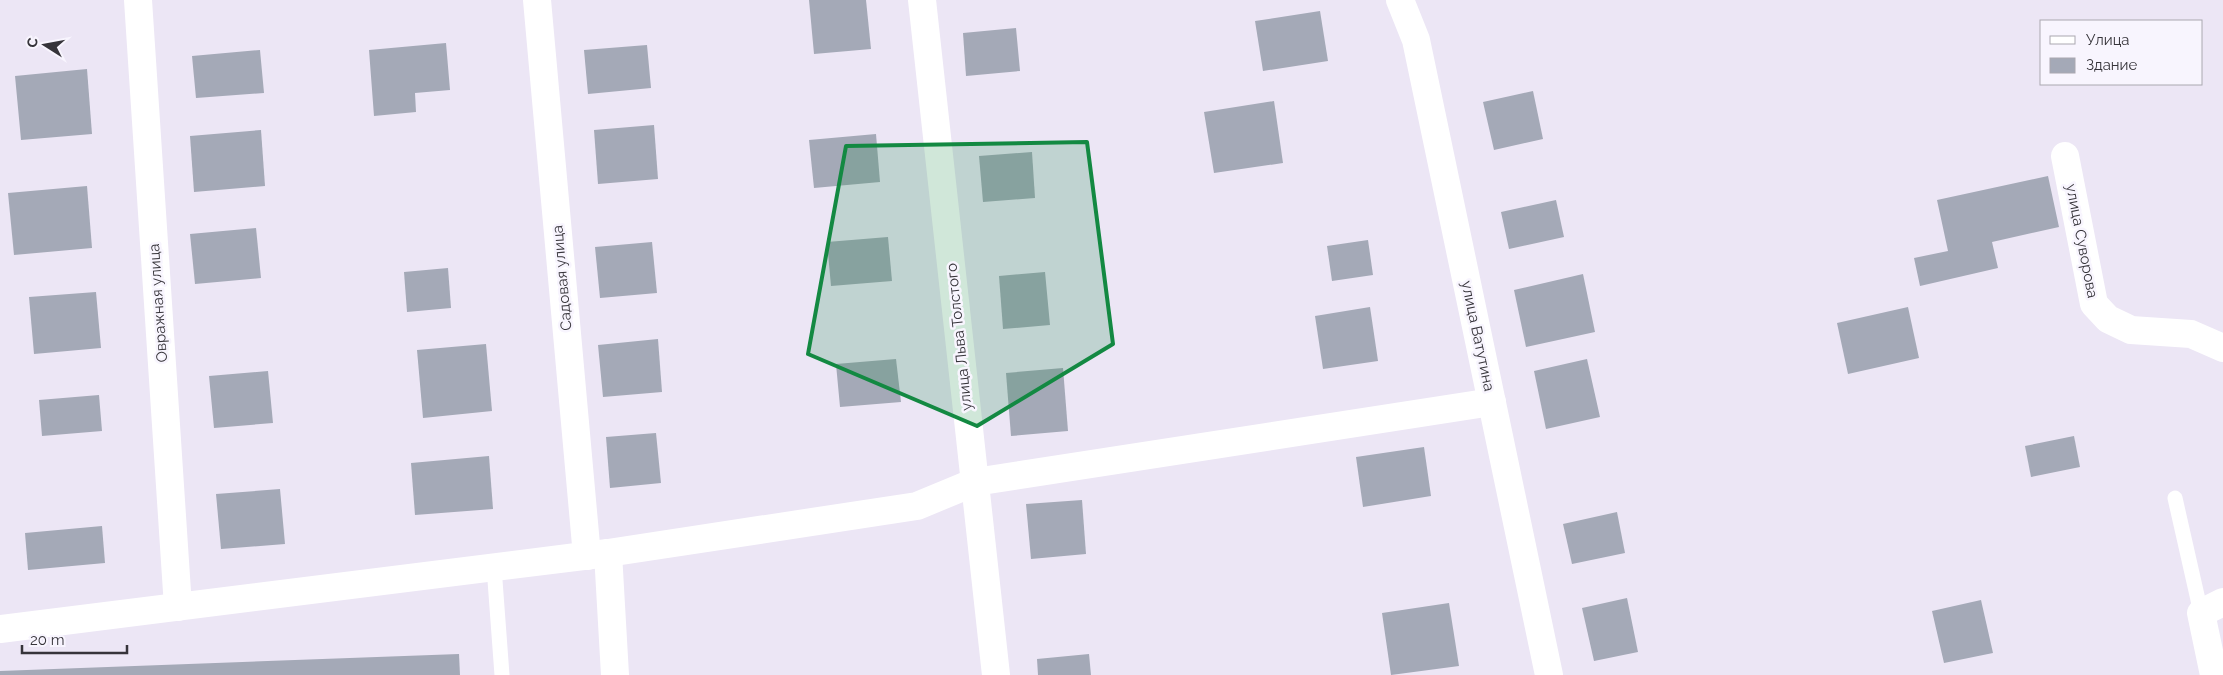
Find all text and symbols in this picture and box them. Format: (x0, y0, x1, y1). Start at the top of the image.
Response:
north arrow (20, 20, 70, 70)
legend (2040, 20, 2203, 85)
text: Улица (2086, 31, 2130, 49)
text: С (23, 36, 41, 49)
text: Здание (2086, 56, 2138, 74)
street label: улица Суворова (2062, 182, 2102, 300)
street label: Садовая улица (548, 224, 576, 332)
street label: Овражная улица (145, 243, 171, 363)
street label: улица Льва Толстого (942, 262, 976, 412)
street label: улица Ватутина (1457, 279, 1499, 393)
scale bar (22, 622, 128, 654)
text: 20 m (30, 631, 65, 649)

